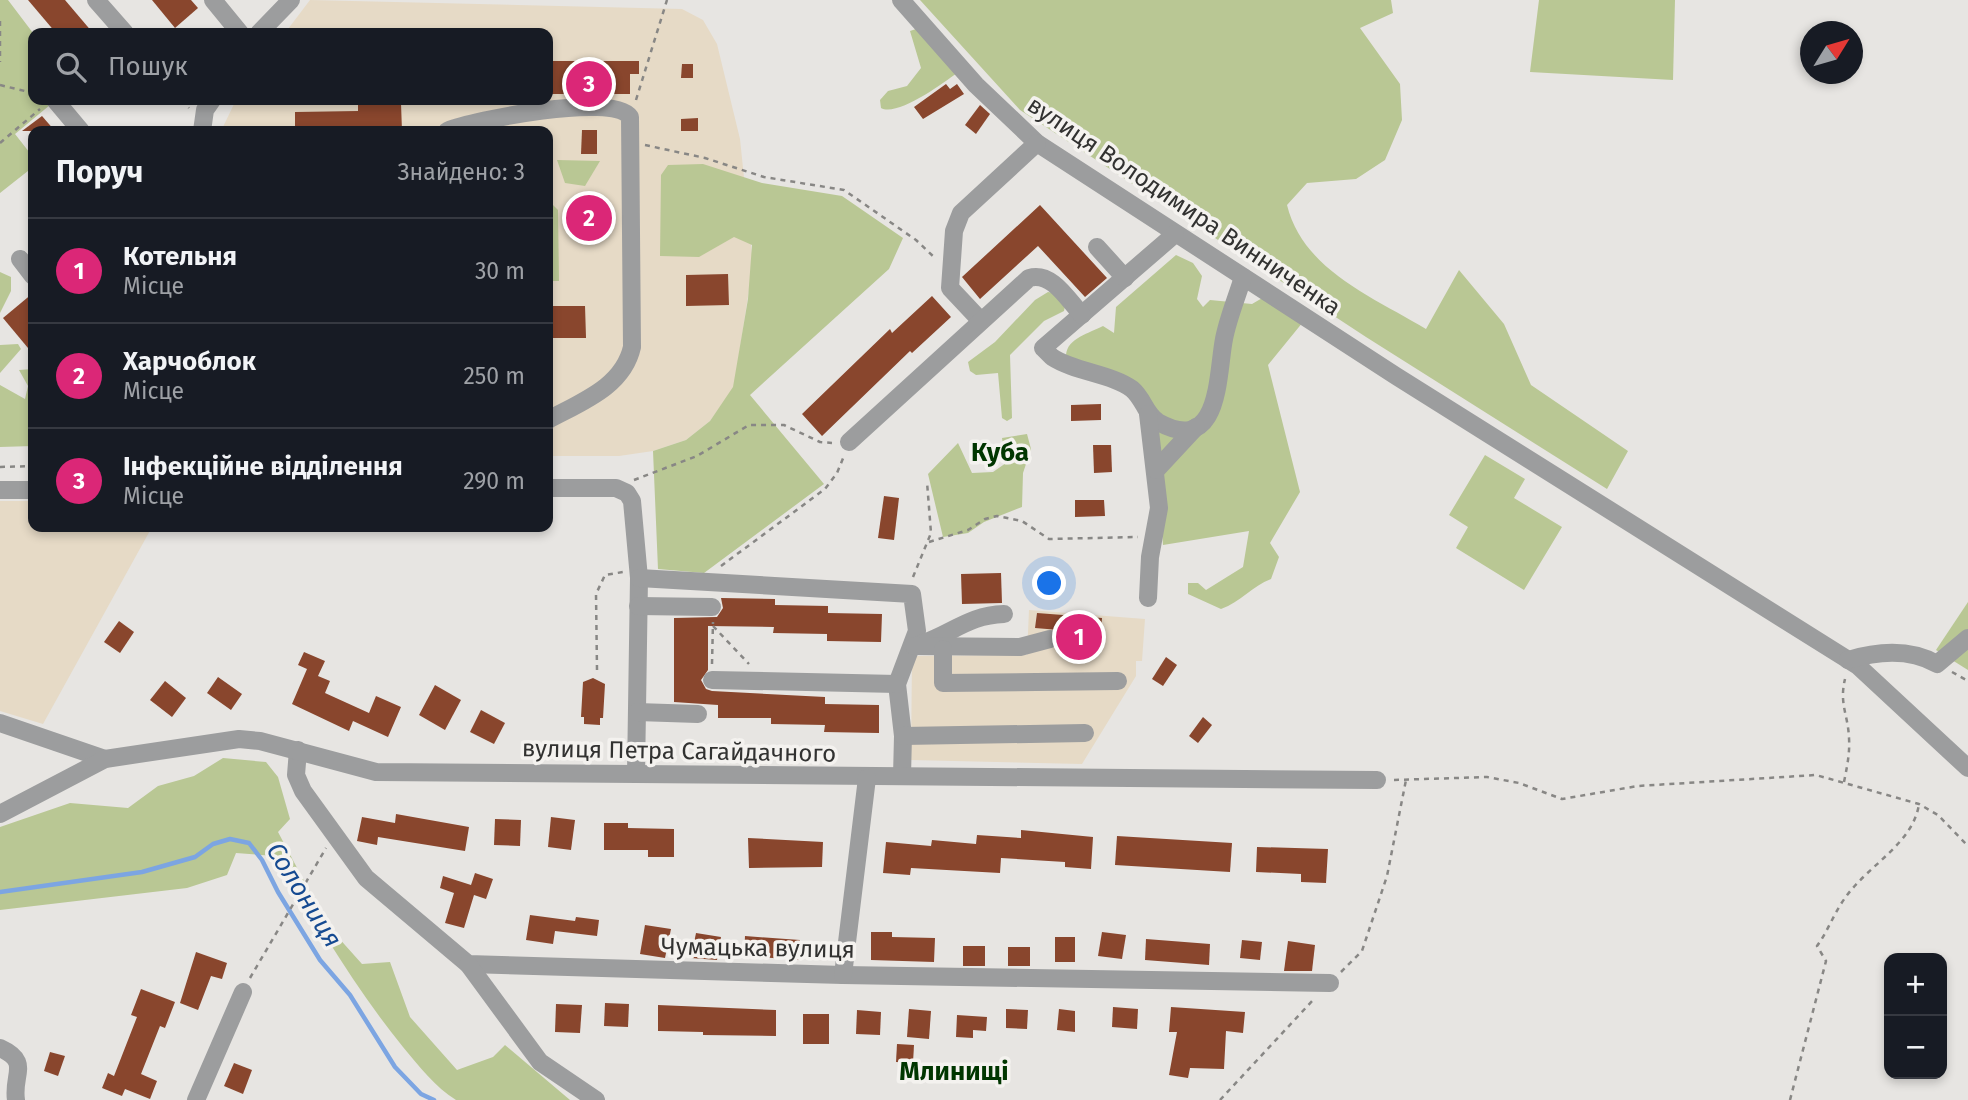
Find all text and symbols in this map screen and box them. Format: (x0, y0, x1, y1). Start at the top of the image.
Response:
north arrow (1800, 21, 1863, 84)
search box (28, 28, 553, 105)
icon: search (52, 48, 90, 86)
text: Пошук (108, 51, 188, 82)
pin: 3 (566, 58, 612, 110)
street label: вулиця Володимира Винниченка (1022, 90, 1346, 322)
text: Поруч (56, 154, 143, 190)
text: Знайдено: 3 (398, 158, 525, 186)
pin: 2 (566, 192, 612, 244)
text: Котельня (123, 241, 237, 272)
text: 1 (74, 257, 84, 285)
text: 30 m (475, 257, 525, 285)
text: Місце (123, 272, 184, 300)
text: Харчоблок (123, 346, 256, 377)
text: 2 (73, 362, 85, 390)
text: 250 m (463, 362, 525, 390)
text: Місце (123, 377, 184, 405)
district label: Куба (971, 437, 1029, 468)
text: Інфекційне відділення (123, 451, 403, 482)
text: 3 (73, 467, 85, 495)
text: 290 m (463, 467, 525, 495)
text: Місце (123, 482, 184, 510)
your location (1032, 566, 1066, 600)
pin: 1 (1056, 611, 1102, 663)
street label: вулиця Петра Сагайдачного (522, 734, 836, 768)
water label: Солониця (260, 837, 348, 953)
street label: Чумацька вулиця (661, 932, 855, 964)
map controls (1884, 953, 1947, 1079)
button: + (1884, 953, 1947, 1016)
button: − (1884, 1016, 1947, 1079)
district label: Млинищі (899, 1056, 1009, 1087)

